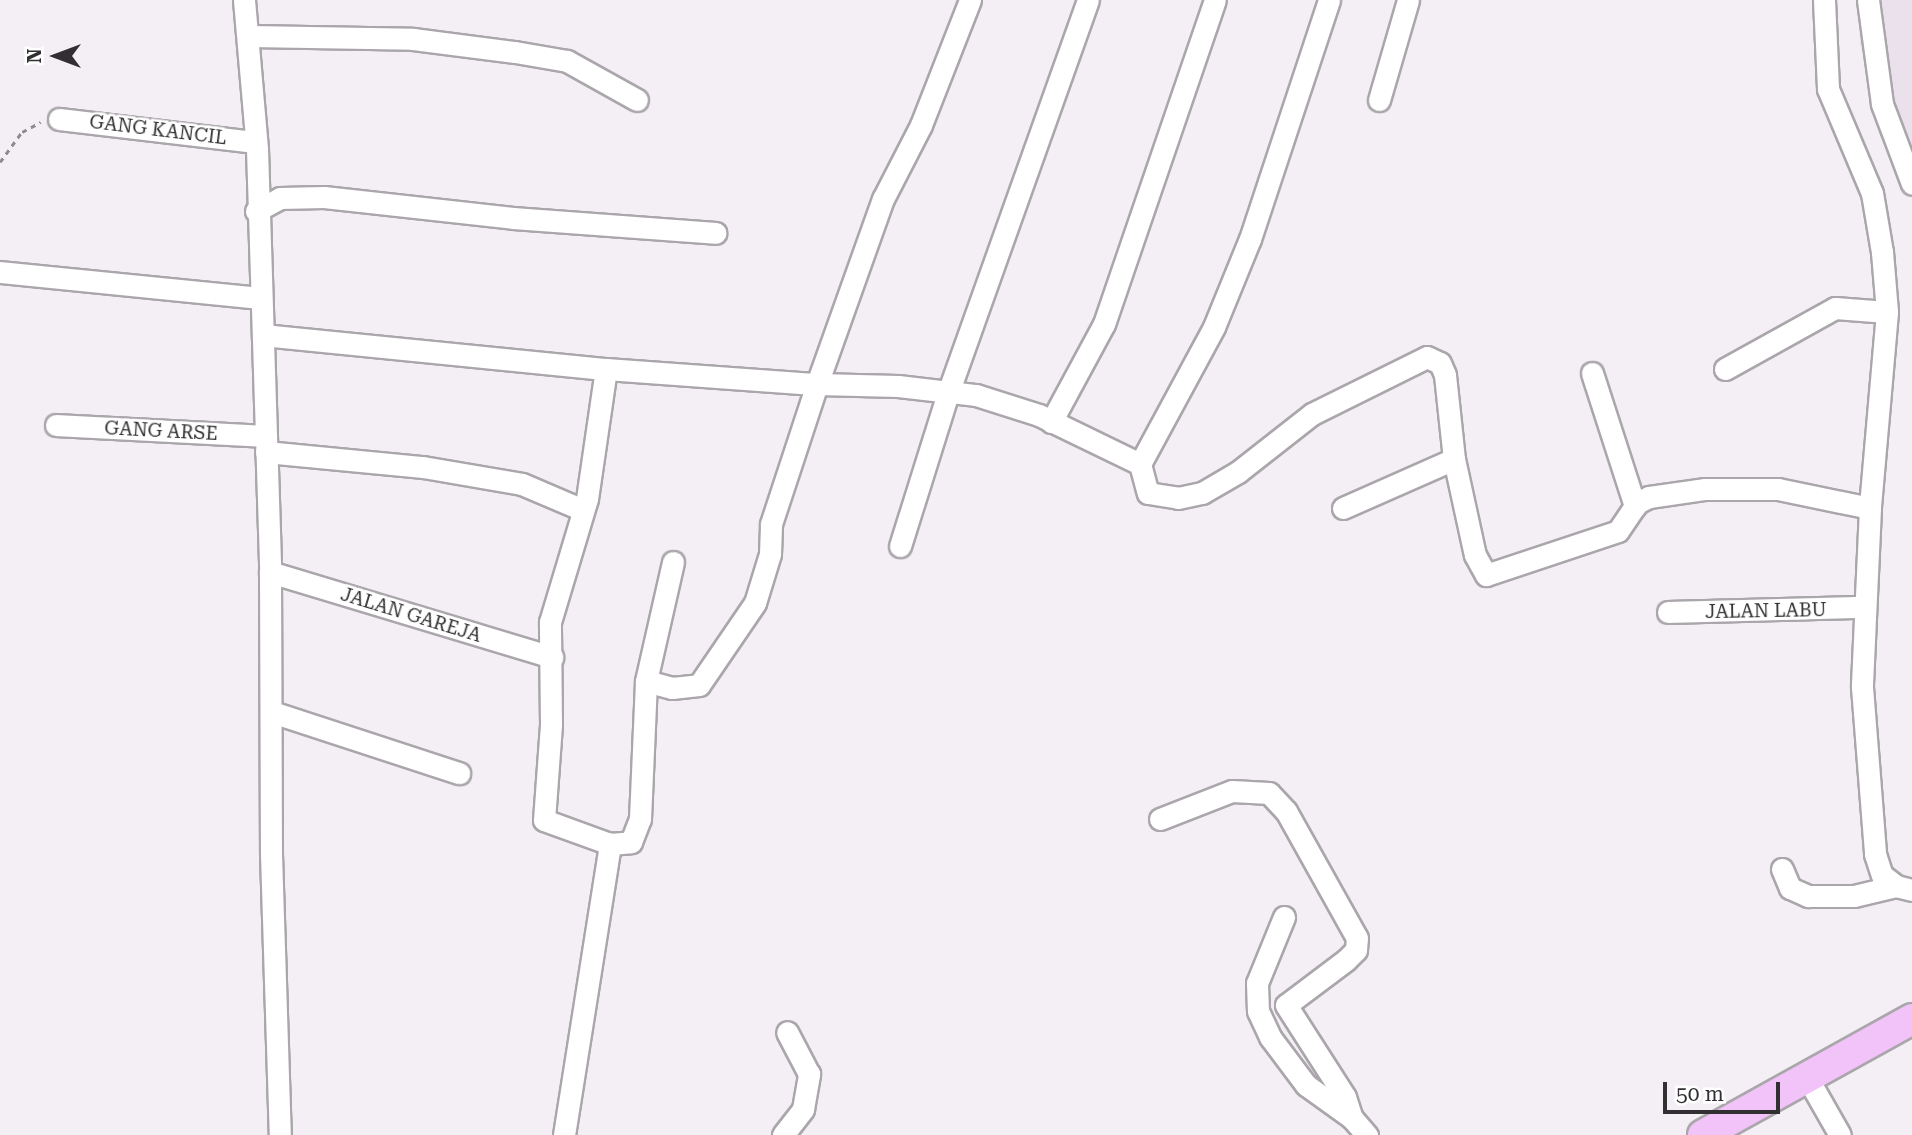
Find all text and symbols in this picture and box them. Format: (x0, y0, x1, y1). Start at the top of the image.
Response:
north arrow (21, 21, 91, 91)
text: N (23, 49, 46, 63)
street label: GANG KANCIL (88, 110, 228, 150)
street label: GANG ARSE (104, 417, 218, 445)
street label: JALAN GAREJA (338, 583, 484, 647)
street label: JALAN LABU (1705, 599, 1827, 623)
scale bar (1667, 1068, 1784, 1112)
text: 50 m (1676, 1082, 1724, 1106)

